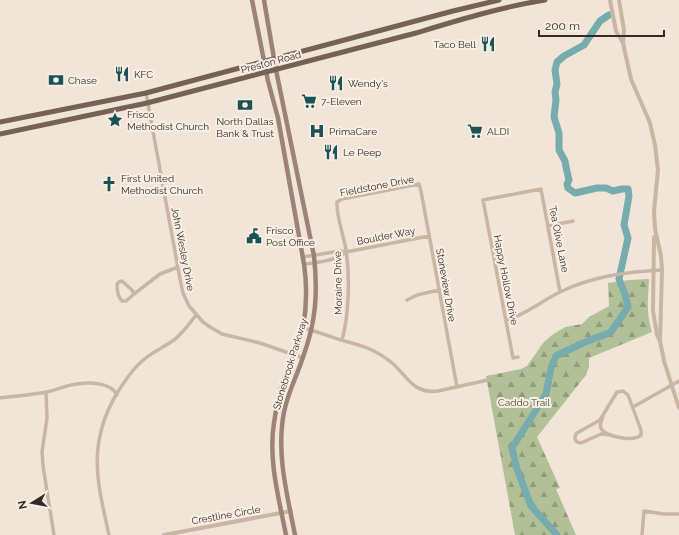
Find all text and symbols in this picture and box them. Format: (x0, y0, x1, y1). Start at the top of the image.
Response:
scale bar (539, 12, 664, 38)
text: 200 m (545, 19, 580, 33)
restaurant icon: Taco Bell (479, 35, 497, 53)
place label: Taco Bell (434, 39, 476, 50)
street label: Preston Road (240, 49, 302, 75)
restaurant icon: KFC (113, 65, 131, 83)
place label: KFC (134, 69, 153, 80)
bank icon: Chase (47, 71, 65, 89)
restaurant icon: Wendy's (327, 74, 345, 92)
place label: Chase (68, 75, 97, 86)
place label: Wendy's (348, 78, 388, 89)
supermarket icon: 7-Eleven (300, 92, 318, 110)
bank icon: North Dallas Bank & Trust (236, 96, 254, 114)
place label: 7-Eleven (321, 96, 362, 107)
place label: Frisco Methodist Church (127, 109, 209, 132)
place icon: Frisco Methodist Church (106, 111, 124, 129)
place label: North Dallas Bank & Trust (216, 116, 274, 139)
hospital icon: PrimaCare (308, 122, 326, 140)
supermarket icon: ALDI (466, 122, 484, 140)
place label: PrimaCare (329, 126, 377, 137)
place label: ALDI (487, 126, 509, 137)
restaurant icon: Le Peep (322, 143, 340, 161)
place label: Le Peep (343, 147, 381, 158)
place label: First United Methodist Church (121, 173, 203, 196)
street label: Fieldstone Drive (339, 173, 415, 199)
church icon: First United Methodist Church (100, 175, 118, 193)
street label: Tea Olive Lane (547, 205, 571, 273)
street label: John Wesley Drive (169, 206, 197, 292)
place label: Frisco Post Office (266, 225, 315, 248)
street label: Boulder Way (356, 225, 417, 247)
public building icon: Frisco Post Office (245, 227, 263, 245)
street label: Happy Hollow Drive (492, 234, 520, 326)
street label: Stoneview Drive (434, 247, 458, 323)
street label: Moraine Drive (332, 251, 344, 315)
street label: Stonebrook Parkway (271, 316, 309, 411)
park label: Caddo Trail (498, 397, 550, 408)
north arrow (12, 483, 52, 523)
text: N (15, 499, 30, 510)
street label: Crestline Circle (191, 503, 261, 526)

